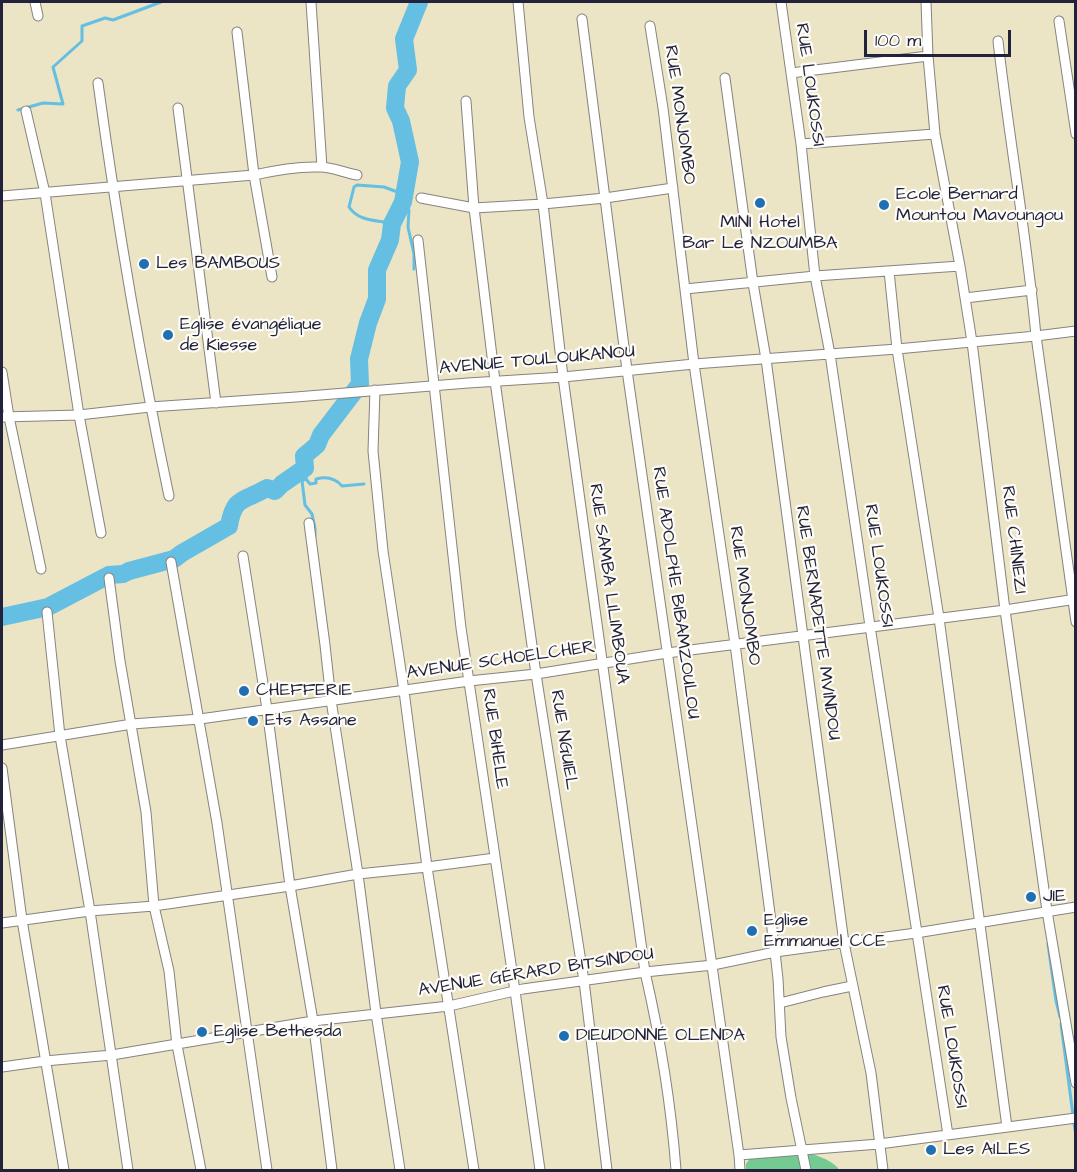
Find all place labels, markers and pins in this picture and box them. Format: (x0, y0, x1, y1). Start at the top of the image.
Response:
place label: Ecole Bernard Mountou Mavoungou (896, 184, 1063, 226)
marker: MINI Hotel Bar Le NZOUMBA (753, 196, 767, 210)
marker: Ecole Bernard Mountou Mavoungou (877, 198, 891, 212)
place label: MINI Hotel Bar Le NZOUMBA (682, 212, 838, 254)
place label: Les BAMBOUS (156, 253, 280, 275)
marker: Les BAMBOUS (137, 257, 151, 271)
place label: Eglise évangélique de Kiesse (180, 314, 321, 356)
marker: Eglise évangélique de Kiesse (161, 328, 175, 342)
place label: CHEFFERIE (256, 680, 352, 702)
marker: CHEFFERIE (237, 684, 251, 698)
place label: Ets Assane (265, 710, 357, 732)
marker: Ets Assane (246, 714, 260, 728)
place label: JIE (1043, 886, 1066, 908)
marker: JIE (1024, 890, 1038, 904)
place label: Eglise Emmanuel CCE (764, 910, 886, 952)
marker: Eglise Emmanuel CCE (745, 924, 759, 938)
place label: Eglise Bethesda (214, 1021, 341, 1043)
marker: Eglise Bethesda (195, 1025, 209, 1039)
place label: DIEUDONNÉ OLENDA (576, 1025, 745, 1047)
marker: DIEUDONNÉ OLENDA (557, 1029, 571, 1043)
place label: Les AILES (943, 1139, 1030, 1161)
marker: Les AILES (924, 1143, 938, 1157)

